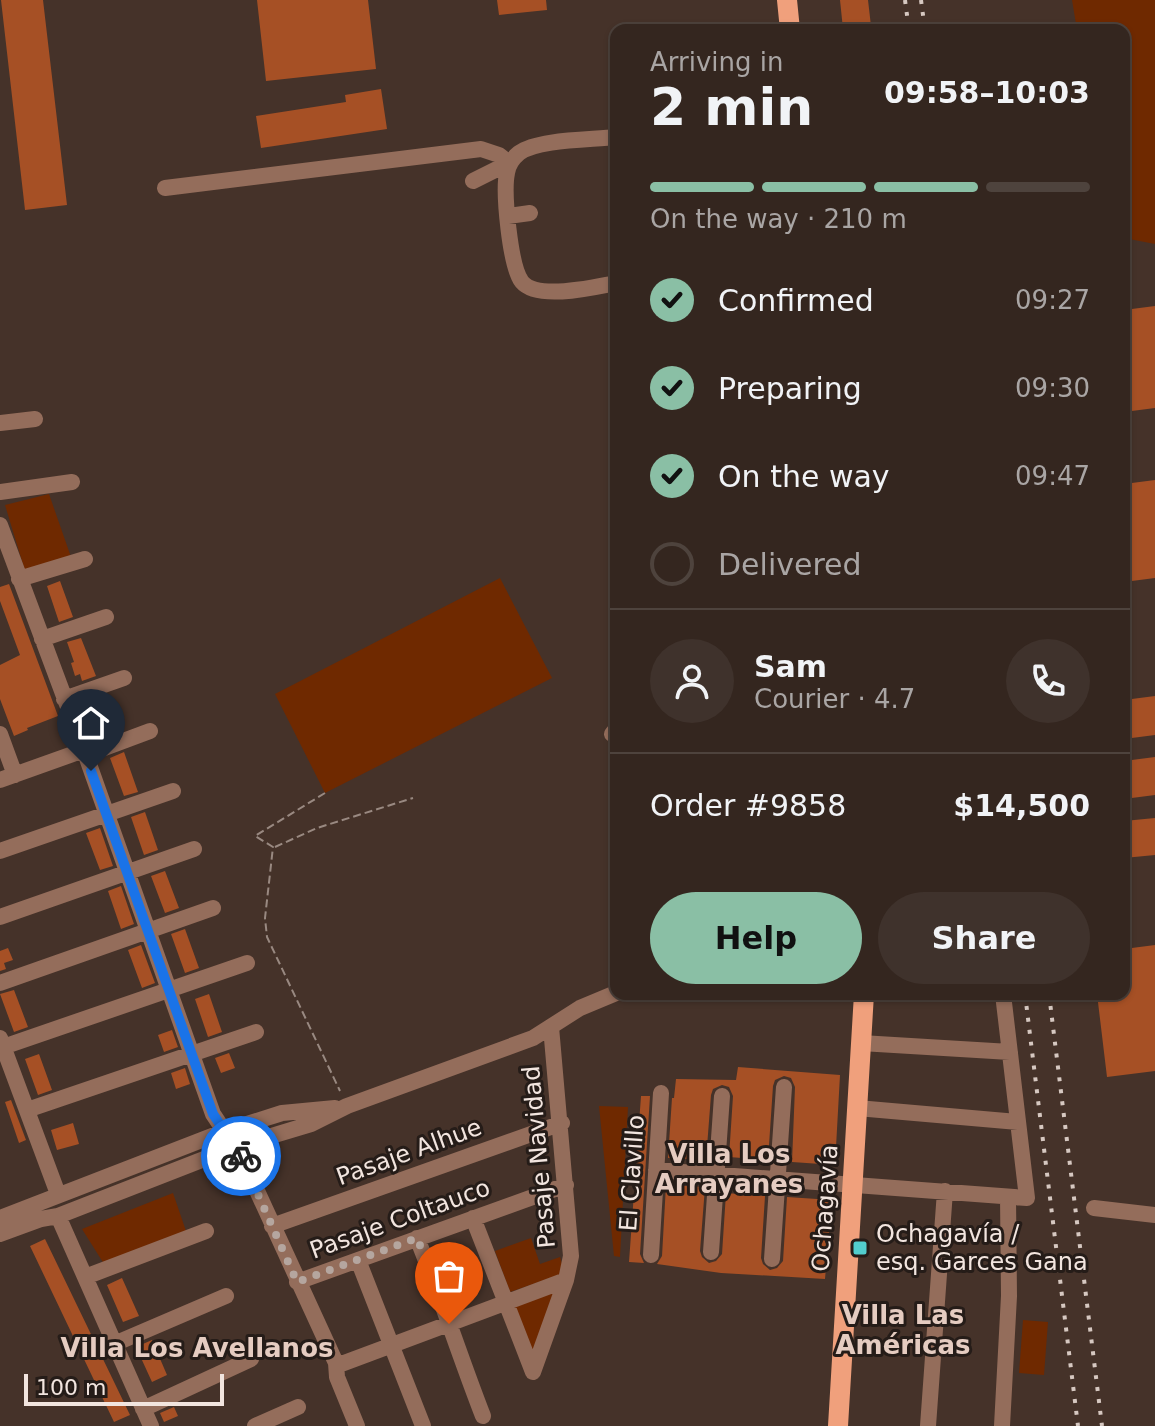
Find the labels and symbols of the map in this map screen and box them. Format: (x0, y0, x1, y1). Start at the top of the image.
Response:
pin (57, 689, 125, 771)
street label: Pasaje Navidad (517, 1065, 561, 1249)
street label: Pasaje Alhue (332, 1113, 486, 1191)
street label: El Clavillo (614, 1114, 650, 1232)
courier (201, 1116, 281, 1196)
district label: Villa Los Arrayanes (655, 1139, 803, 1199)
street label: Ochagavía (807, 1143, 843, 1273)
street label: Pasaje Coltauco (306, 1173, 494, 1265)
place label: Ochagavía / esq. Garces Gana (876, 1220, 1088, 1276)
marker: Ochagavía / esq. Garces Gana (851, 1239, 869, 1257)
pin (415, 1242, 483, 1324)
district label: Villa Las Américas (835, 1300, 971, 1360)
district label: Villa Los Avellanos (61, 1333, 333, 1363)
scale bar (24, 1370, 224, 1406)

